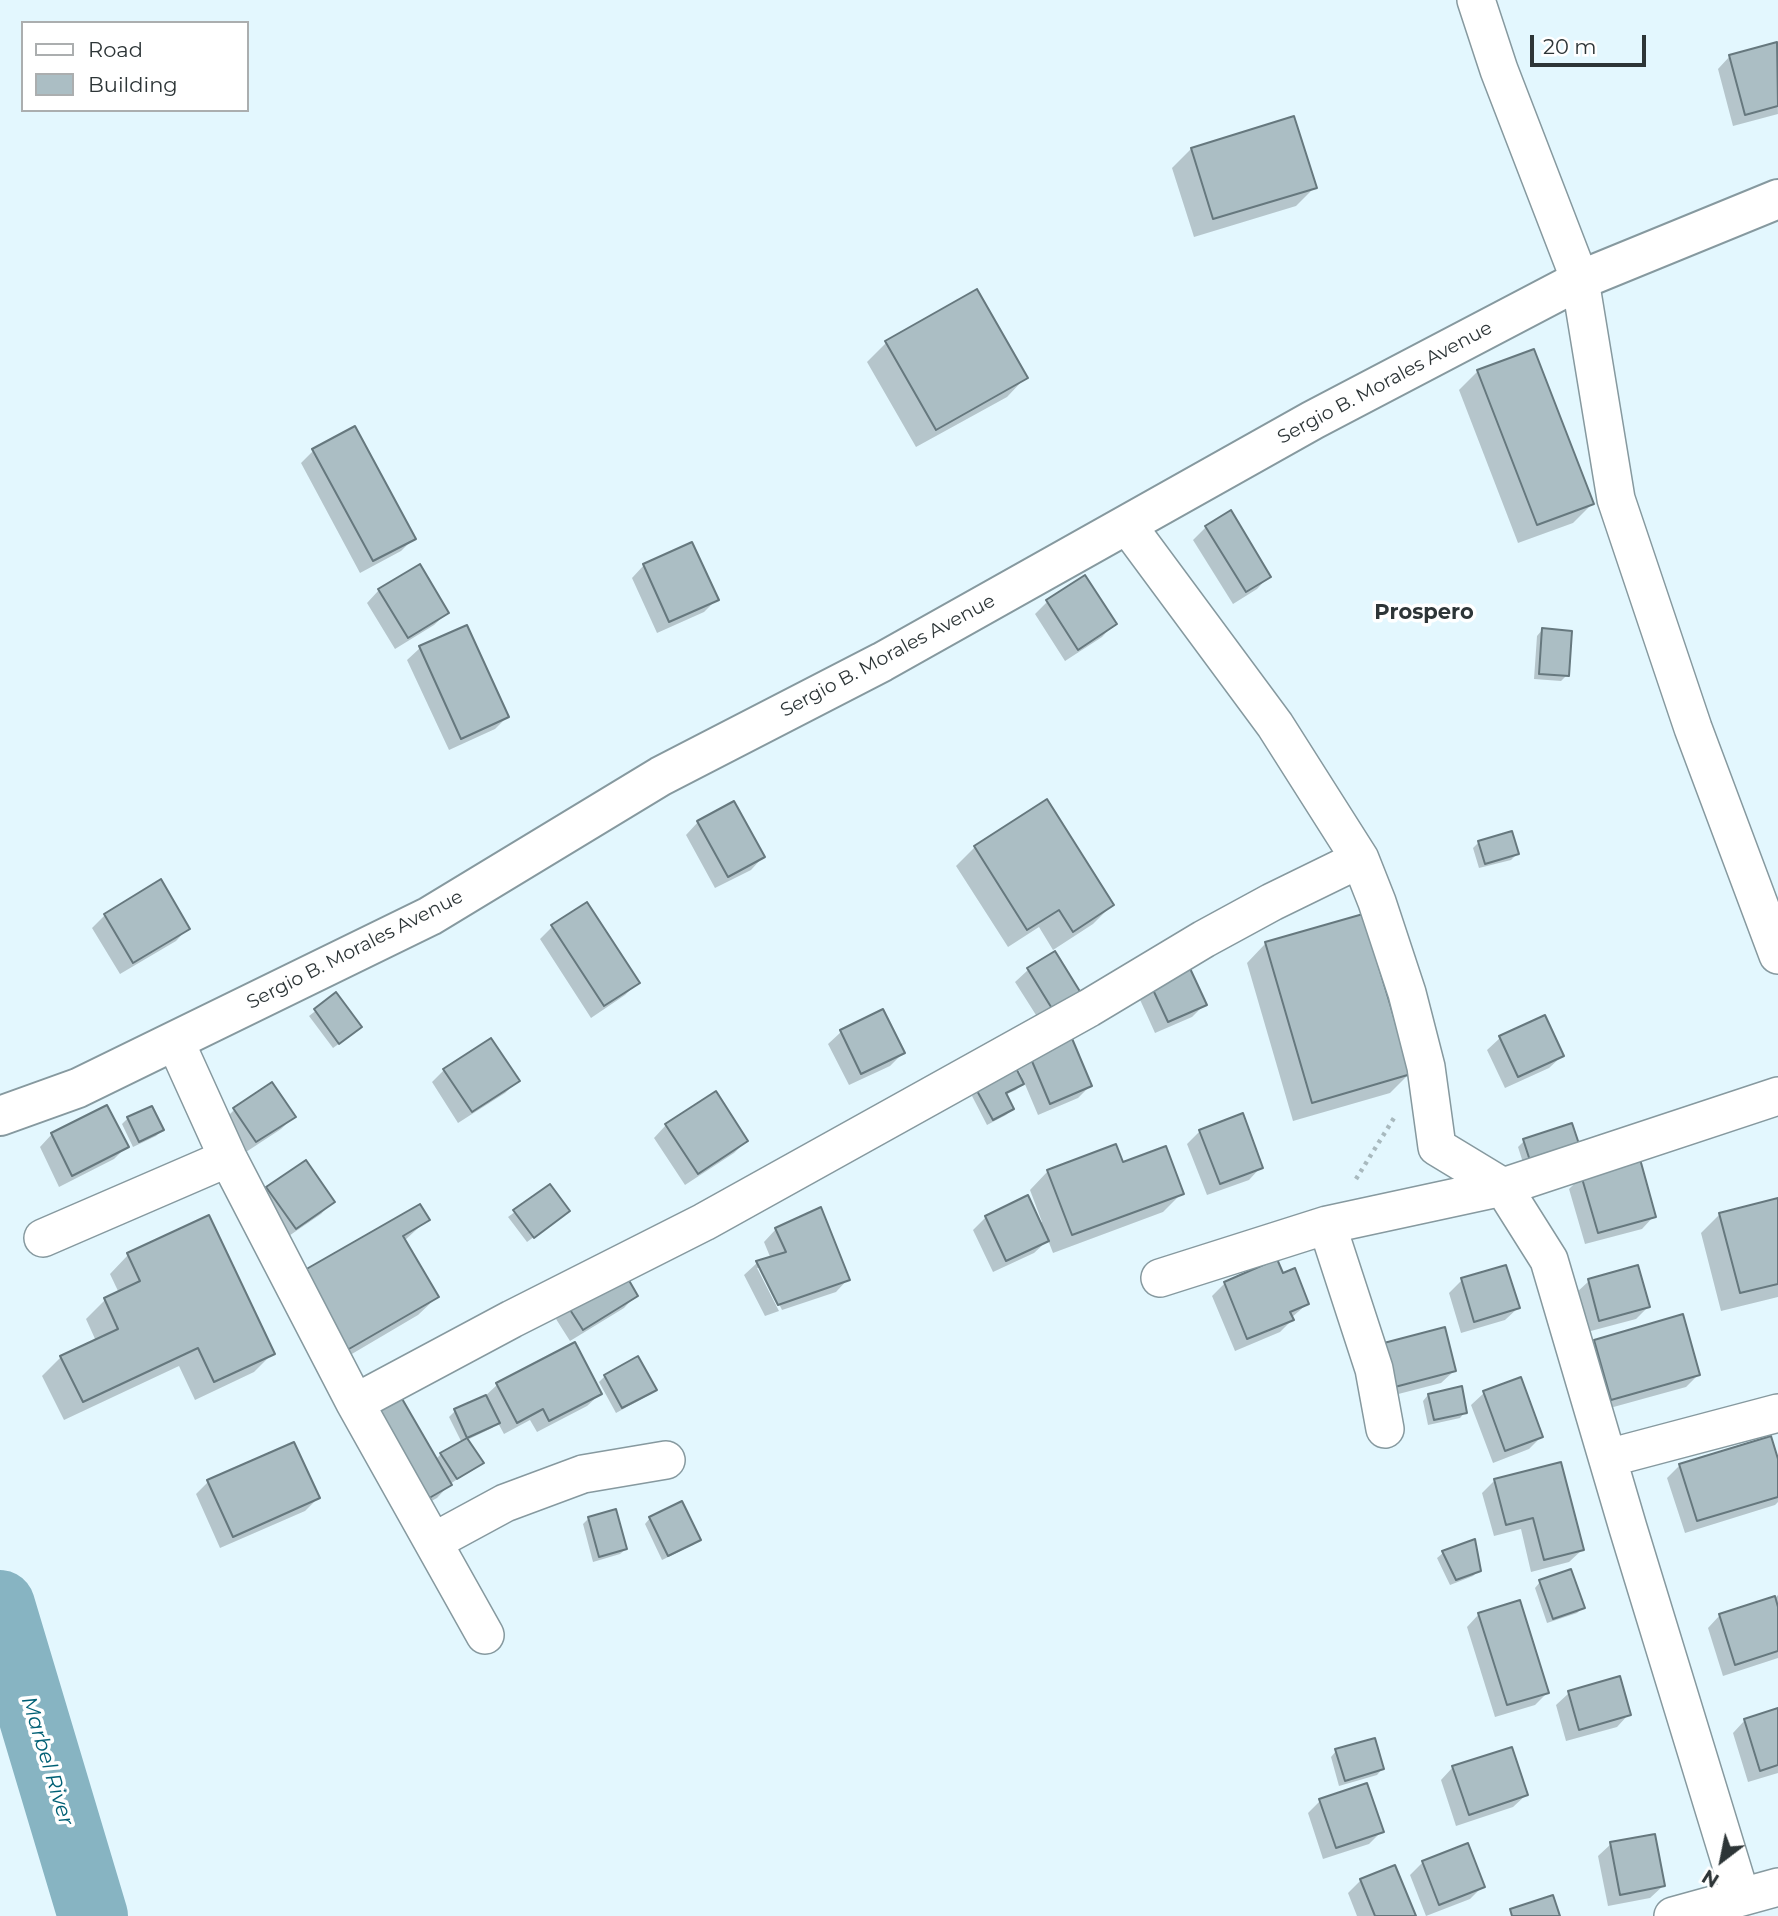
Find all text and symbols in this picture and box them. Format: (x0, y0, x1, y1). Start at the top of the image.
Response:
legend (21, 21, 248, 112)
scale bar (1533, 21, 1648, 65)
text: 20 m (1543, 34, 1597, 59)
text: Road (88, 37, 143, 62)
text: Building (88, 72, 178, 97)
street label: Sergio B. Morales Avenue (1274, 317, 1496, 449)
street label: Sergio B. Morales Avenue (777, 590, 999, 722)
district label: Prospero (1374, 600, 1474, 626)
street label: Sergio B. Morales Avenue (243, 885, 467, 1015)
water label: Marbel River (15, 1693, 79, 1829)
north arrow (1687, 1825, 1757, 1895)
text: N (1698, 1864, 1723, 1892)

